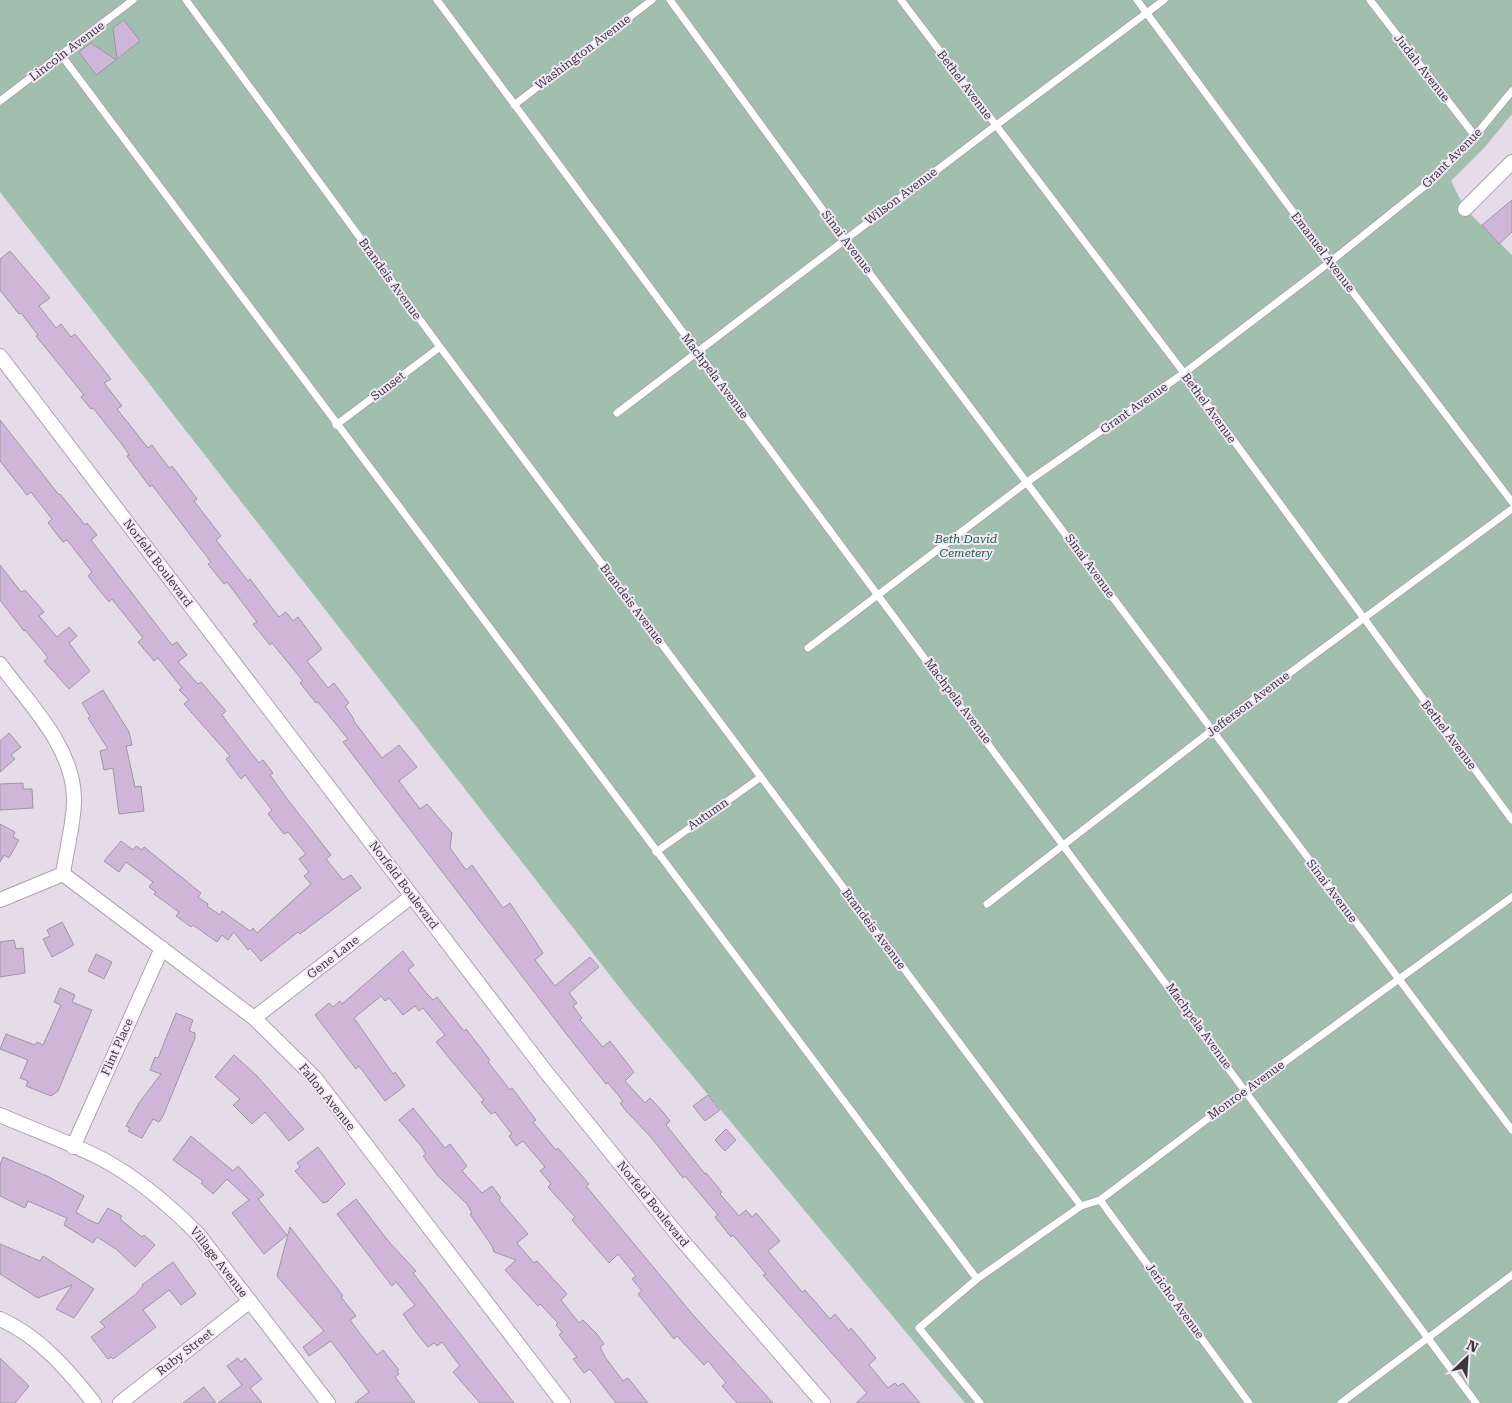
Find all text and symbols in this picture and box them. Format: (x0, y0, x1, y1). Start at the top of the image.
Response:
street label: Washington Avenue (533, 11, 634, 92)
street label: Lincoln Avenue (27, 18, 108, 84)
street label: Judah Avenue (1391, 31, 1453, 105)
street label: Bethel Avenue (934, 48, 996, 123)
street label: Grant Avenue (1419, 125, 1485, 191)
street label: Wilson Avenue (862, 164, 940, 228)
street label: Sinai Avenue (819, 208, 876, 277)
street label: Emanuel Avenue (1288, 209, 1358, 295)
street label: Brandeis Avenue (356, 236, 424, 323)
street label: Machpela Avenue (678, 331, 752, 422)
street label: Sunset (368, 368, 408, 403)
street label: Bethel Avenue (1179, 370, 1239, 446)
street label: Grant Avenue (1098, 379, 1171, 436)
street label: Norfeld Boulevard (120, 516, 196, 610)
street label: Sinai Avenue (1062, 531, 1118, 601)
park label: Beth David Cemetery (934, 532, 998, 560)
street label: Brandeis Avenue (597, 561, 667, 647)
street label: Machpela Avenue (921, 656, 995, 747)
street label: Jefferson Avenue (1204, 668, 1293, 740)
street label: Bethel Avenue (1418, 698, 1480, 773)
street label: Autumn (685, 795, 731, 833)
street label: Norfeld Boulevard (366, 838, 442, 932)
street label: Sinai Avenue (1304, 857, 1361, 926)
street label: Brandeis Avenue (839, 886, 909, 972)
street label: Gene Lane (304, 932, 362, 982)
street label: Machpela Avenue (1163, 980, 1235, 1072)
street label: Flint Place (98, 1016, 136, 1078)
street label: Monroe Avenue (1205, 1057, 1287, 1122)
street label: Fallon Avenue (296, 1061, 358, 1133)
street label: Norfeld Boulevard (614, 1158, 692, 1250)
street label: Village Avenue (187, 1224, 251, 1300)
street label: Jericho Avenue (1143, 1261, 1207, 1342)
street label: Ruby Street (154, 1325, 216, 1378)
north arrow (1442, 1333, 1492, 1383)
text: N (1464, 1337, 1481, 1356)

